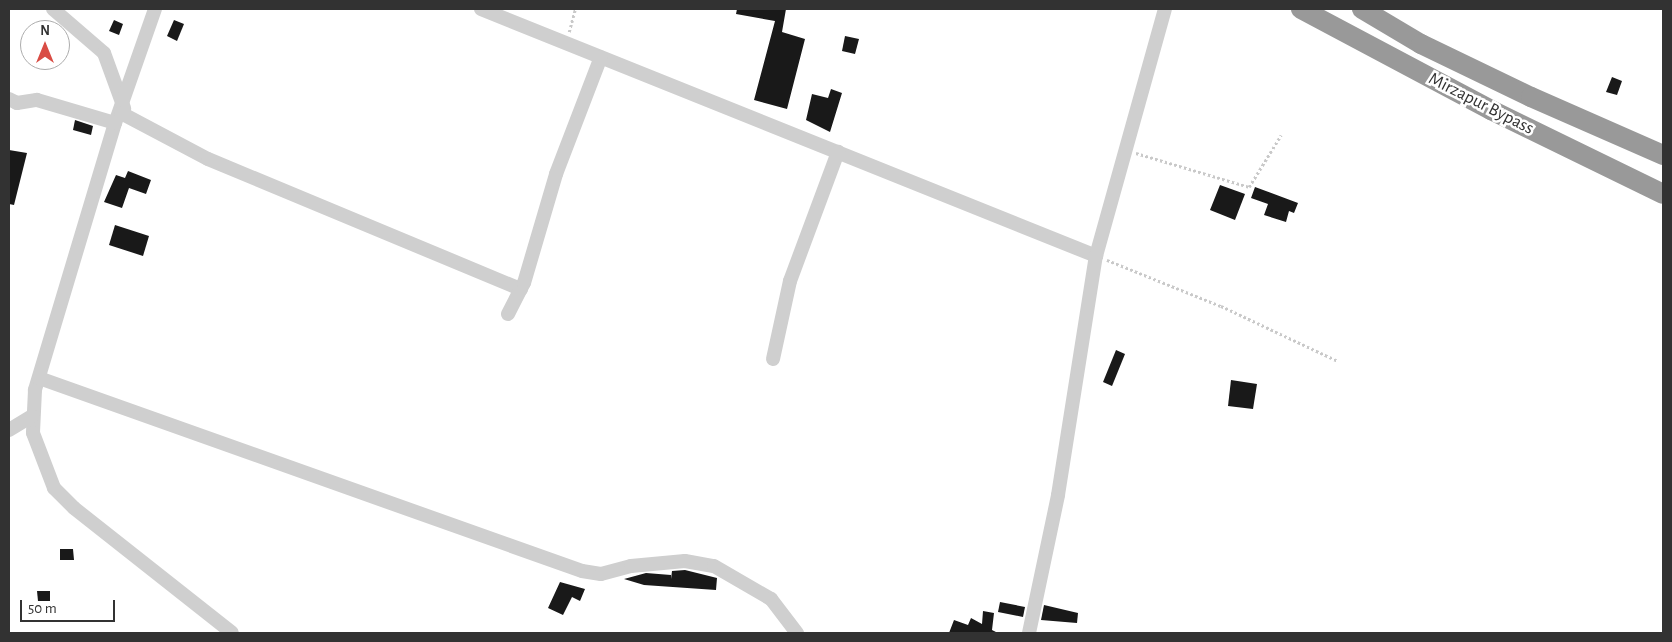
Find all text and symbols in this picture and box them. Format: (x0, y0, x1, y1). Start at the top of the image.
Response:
north arrow (20, 20, 70, 70)
text: N (40, 24, 50, 38)
street label: Mirzapur Bypass (1425, 68, 1537, 140)
scale bar (22, 590, 118, 622)
text: 50 m (28, 601, 57, 616)

